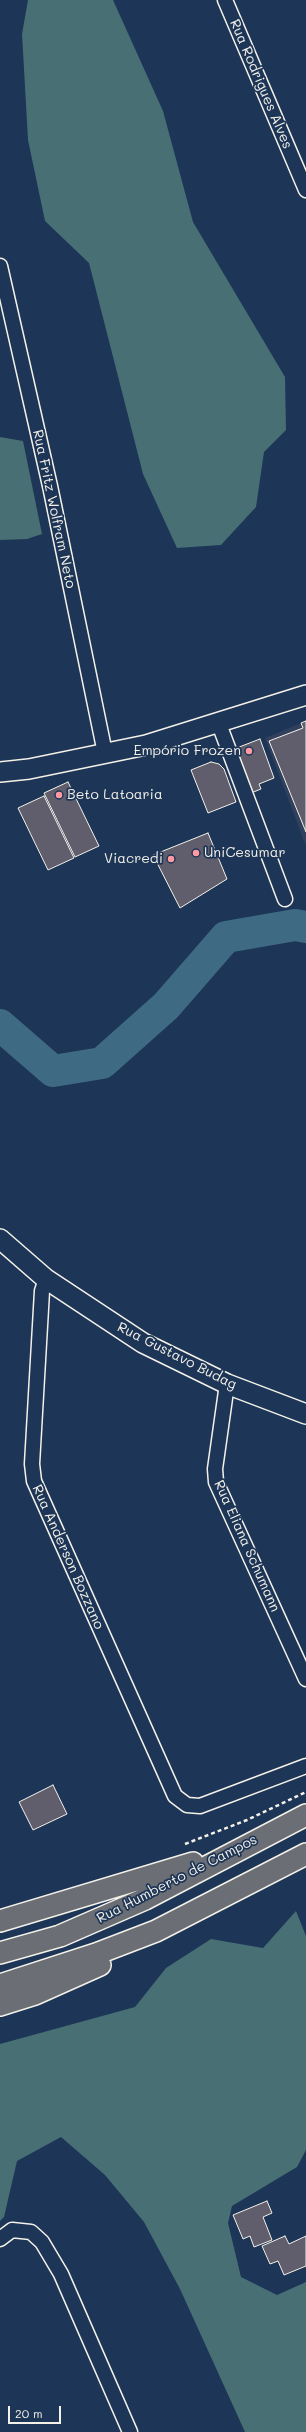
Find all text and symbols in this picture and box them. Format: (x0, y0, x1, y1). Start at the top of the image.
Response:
street label: Rua Rodrigues Alves (226, 17, 296, 151)
street label: Rua Fritz Wolfram Neto (29, 428, 79, 590)
place label: Empório Frozen (133, 743, 241, 759)
marker: Empório Frozen (244, 746, 254, 756)
place label: Beto Latoaria (67, 787, 163, 803)
marker: Beto Latoaria (54, 790, 64, 800)
place label: UniCesumar (204, 845, 285, 861)
marker: UniCesumar (191, 848, 201, 858)
place label: Viacredi (104, 851, 163, 867)
marker: Viacredi (166, 854, 176, 864)
street label: Rua Gustavo Budag (114, 1319, 240, 1393)
street label: Rua Eliana Schumann (210, 1478, 284, 1614)
street label: Rua Anderson Bozzano (28, 1482, 108, 1632)
street label: Rua Humberto de Campos (94, 1831, 260, 1927)
scale bar (10, 2398, 63, 2424)
text: 20 m (15, 2405, 43, 2421)

